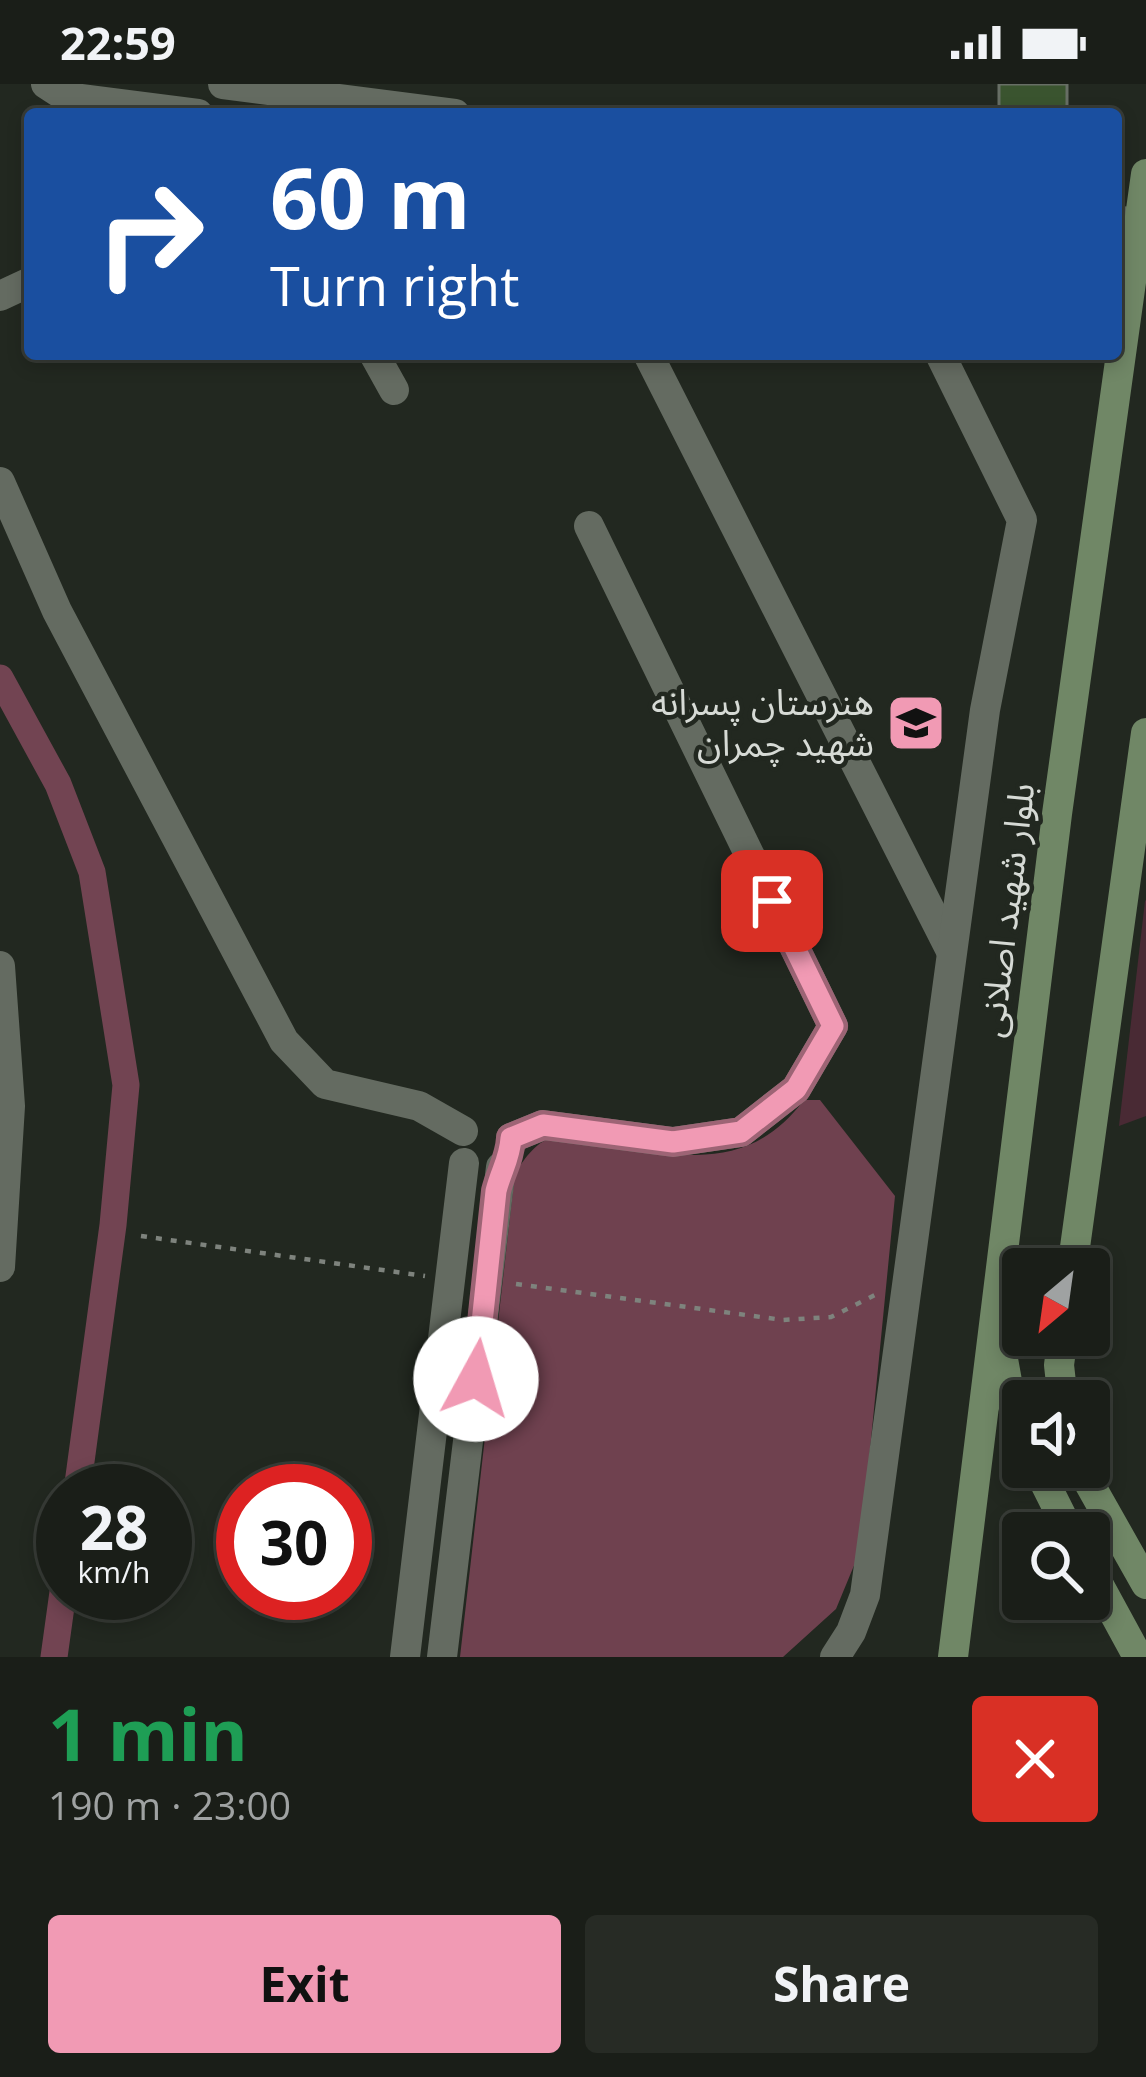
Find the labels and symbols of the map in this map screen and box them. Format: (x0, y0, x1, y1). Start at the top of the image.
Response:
place label: هنرستان پسرانه شهید چمران (651, 677, 874, 767)
school or university icon: هنرستان پسرانه شهید چمران (885, 692, 947, 754)
street label: بلوار شهید اصلانی (966, 780, 1045, 1040)
pin (721, 850, 823, 952)
north arrow (1002, 1248, 1110, 1356)
position arrow (413, 1316, 539, 1442)
speed limit sign: 30 (216, 1464, 372, 1620)

